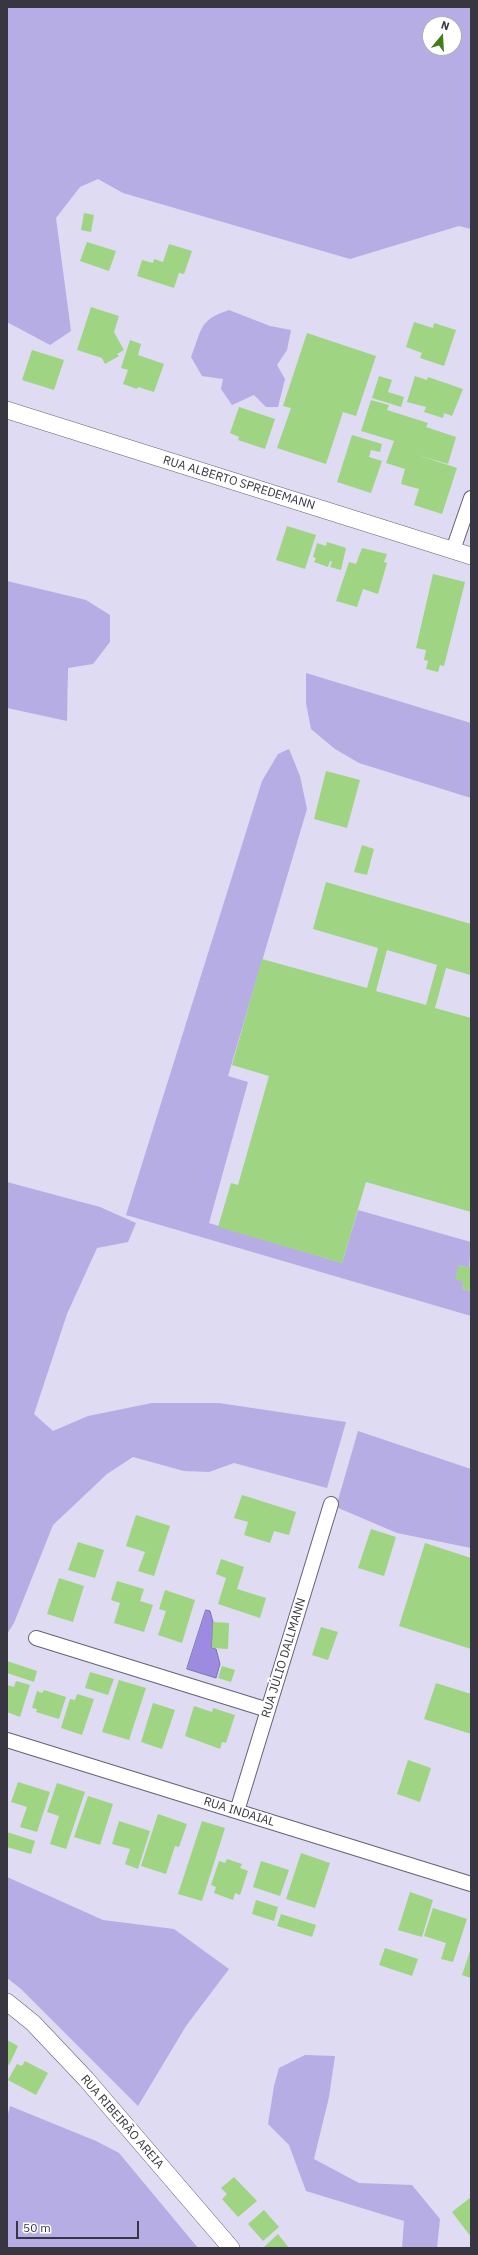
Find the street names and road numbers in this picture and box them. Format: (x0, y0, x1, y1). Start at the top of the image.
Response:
street label: RUA ALBERTO SPREDEMANN (161, 453, 317, 513)
street label: RUA JÚLIO DALLMANN (259, 1596, 309, 1720)
street label: RUA INDAIAL (202, 1794, 276, 1830)
street label: RUA RIBEIRÃO AREIA (77, 2072, 167, 2172)

